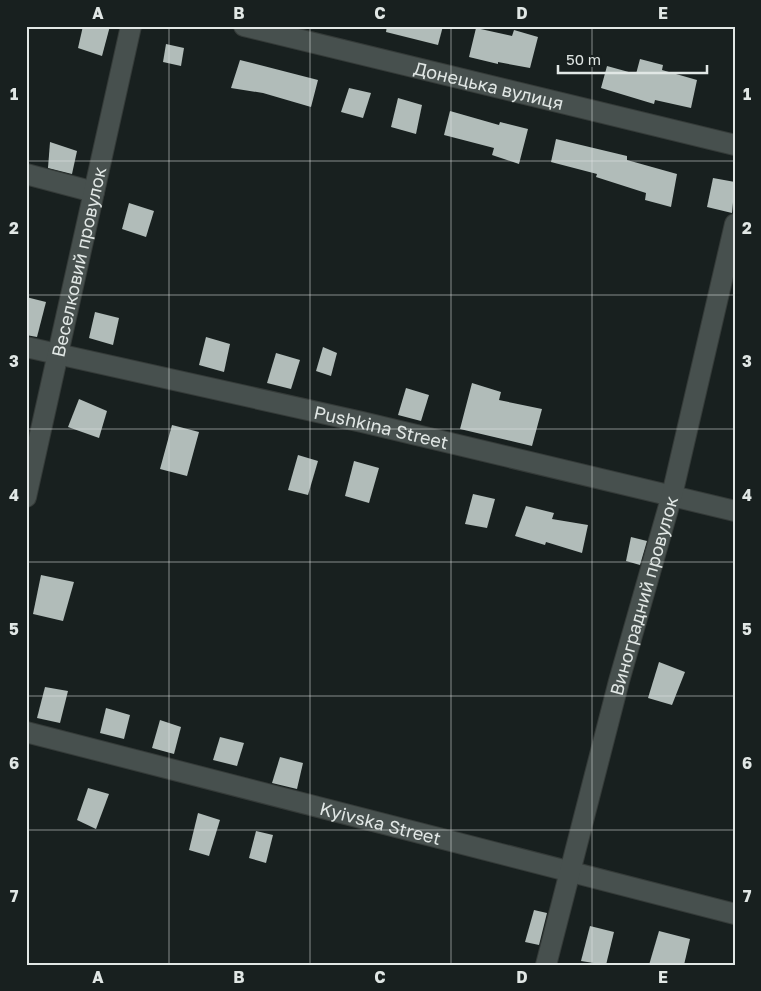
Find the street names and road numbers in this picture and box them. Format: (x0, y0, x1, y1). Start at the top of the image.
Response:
street label: Донецька вулиця (412, 57, 566, 114)
street label: Веселковий провулок (47, 164, 110, 359)
street label: Pushkina Street (312, 401, 451, 453)
street label: Виноградний провулок (605, 493, 682, 698)
street label: Kyivska Street (318, 797, 443, 849)

